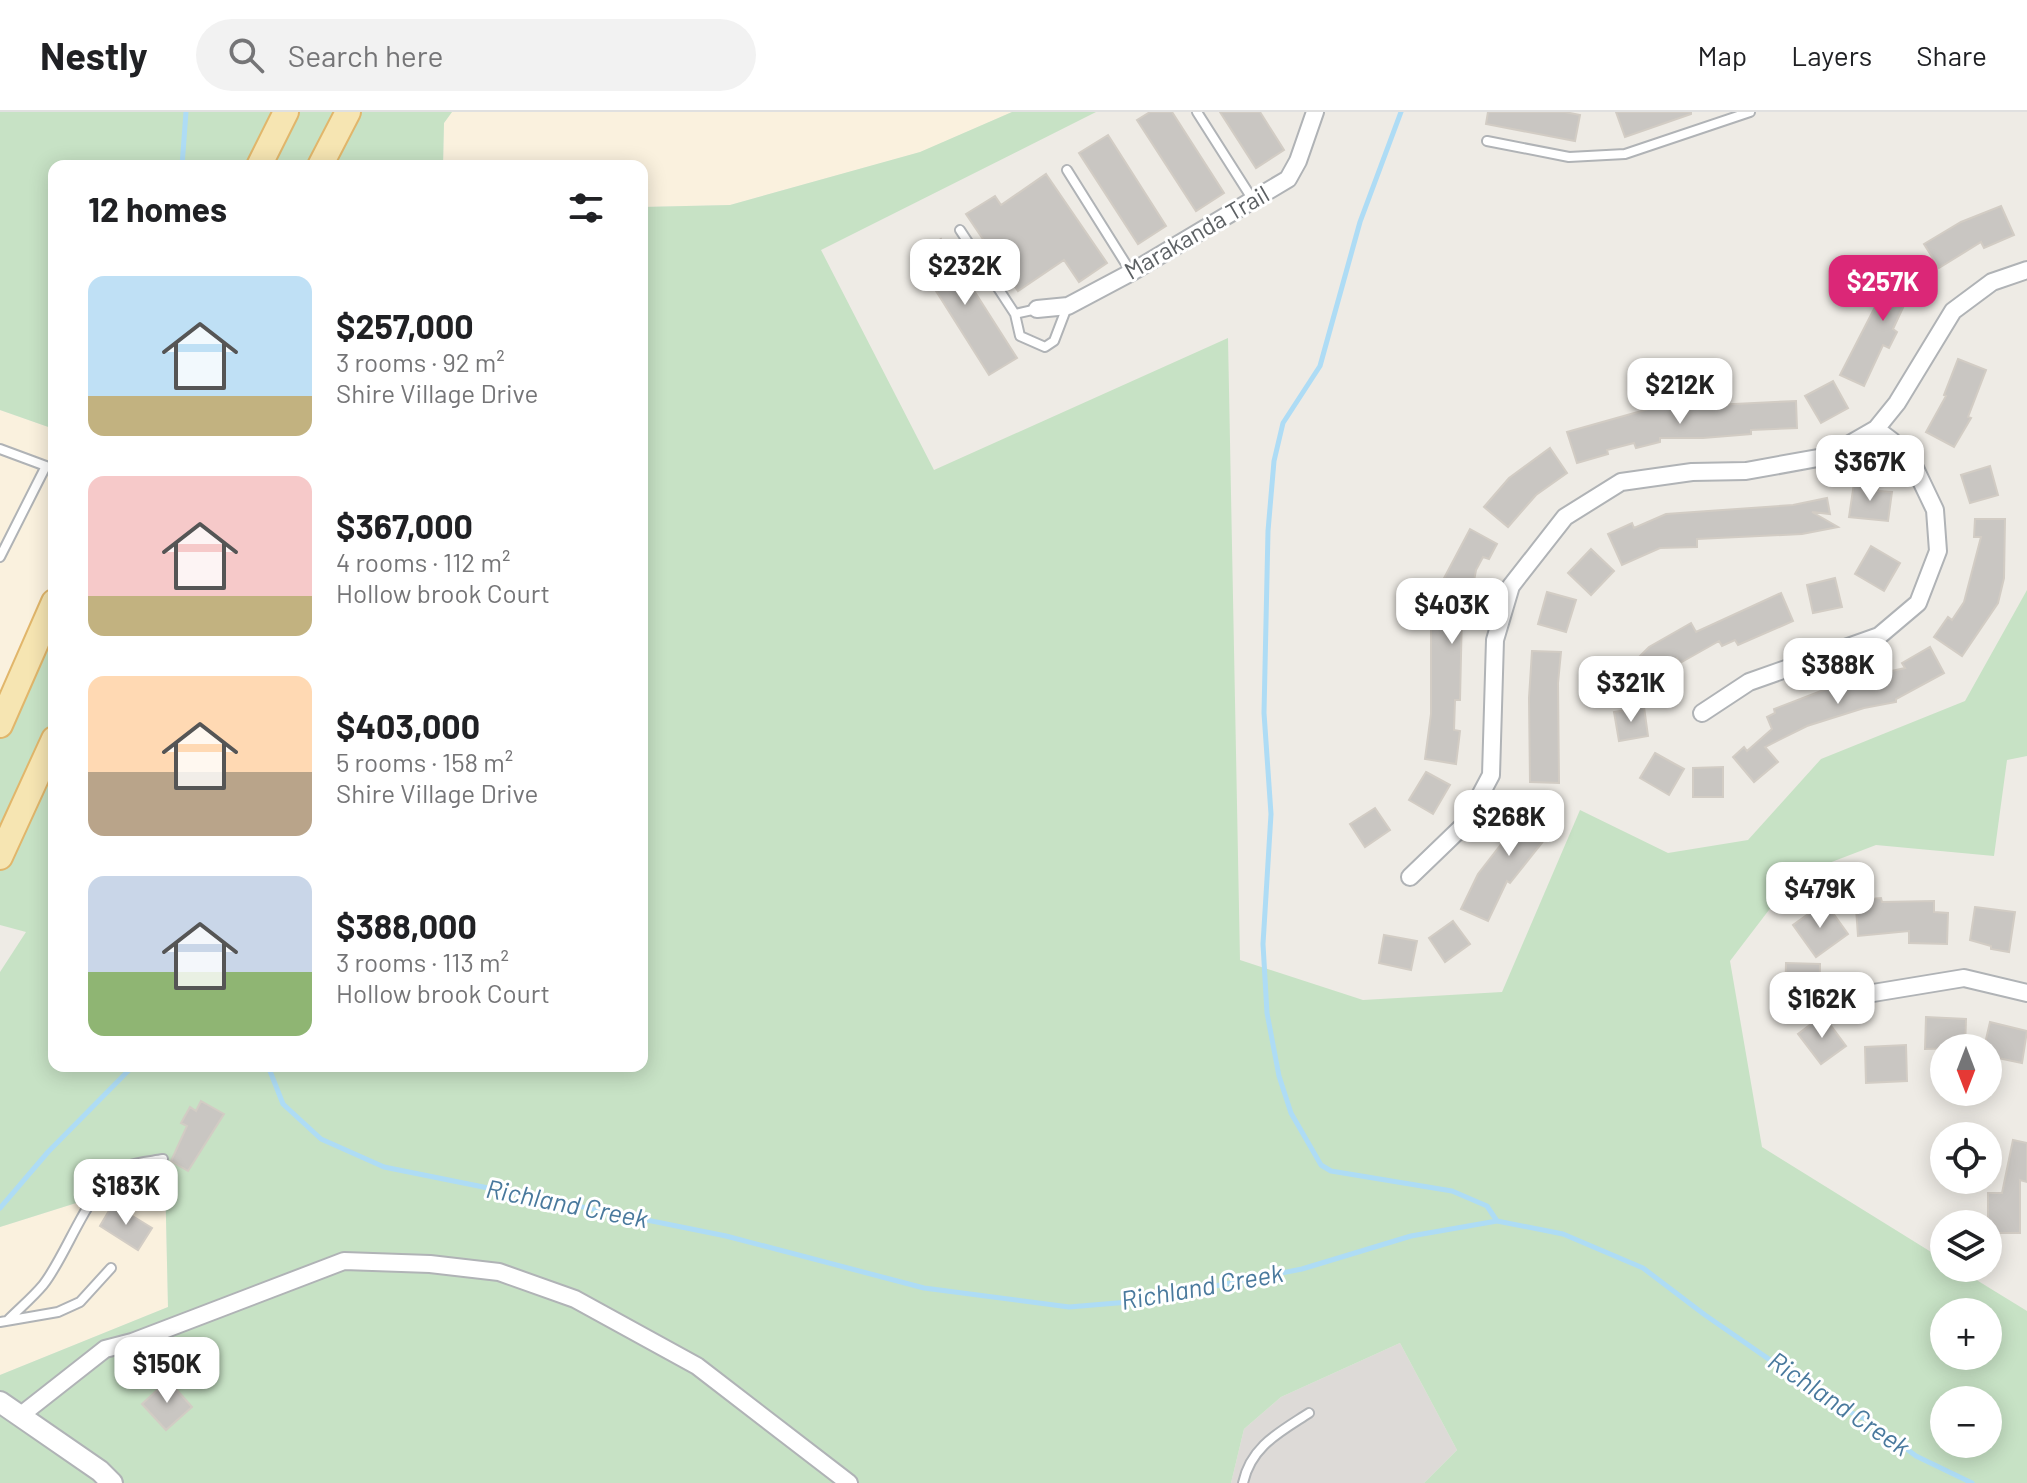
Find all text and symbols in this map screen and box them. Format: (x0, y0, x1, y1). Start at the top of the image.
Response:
search box (196, 19, 756, 91)
text: Nestly (40, 32, 148, 78)
icon: search (224, 33, 268, 77)
text: Search here (288, 37, 444, 73)
text: Map (1697, 38, 1747, 72)
text: Layers (1791, 38, 1872, 72)
text: Share (1916, 38, 1987, 72)
street label: Marakanda Trail (1119, 179, 1274, 285)
icon: filters (564, 186, 608, 230)
text: 12 homes (88, 188, 227, 229)
pin: $232K (909, 239, 1021, 307)
text: $232K (928, 249, 1002, 280)
pin: $257K (1827, 255, 1939, 323)
text: $257K (1847, 265, 1919, 296)
text: $257,000 (336, 305, 474, 346)
icon: home (152, 308, 248, 404)
text: 3 rooms · 92 m² (336, 346, 505, 377)
pin: $212K (1624, 358, 1736, 426)
text: $212K (1645, 368, 1715, 399)
text: Shire Village Drive (336, 377, 538, 408)
pin: $367K (1814, 435, 1926, 503)
text: $367K (1834, 445, 1906, 476)
text: $367,000 (336, 505, 473, 546)
icon: home (152, 508, 248, 604)
text: 4 rooms · 112 m² (336, 546, 510, 577)
text: Hollow brook Court (336, 577, 550, 608)
pin: $403K (1396, 578, 1508, 646)
text: $403K (1414, 588, 1490, 619)
pin: $388K (1782, 638, 1894, 706)
text: $388K (1801, 648, 1875, 679)
pin: $321K (1575, 656, 1687, 724)
text: $321K (1597, 666, 1665, 697)
text: $403,000 (336, 705, 480, 746)
icon: home (152, 708, 248, 804)
text: 5 rooms · 158 m² (336, 746, 513, 777)
text: Shire Village Drive (336, 777, 538, 808)
pin: $268K (1453, 790, 1565, 858)
text: $268K (1472, 800, 1546, 831)
pin: $479K (1764, 862, 1876, 930)
text: $479K (1784, 872, 1856, 903)
text: $388,000 (336, 905, 477, 946)
icon: home (152, 908, 248, 1004)
text: 3 rooms · 113 m² (336, 946, 509, 977)
pin: $162K (1766, 972, 1878, 1040)
text: Hollow brook Court (336, 977, 550, 1008)
text: $162K (1788, 982, 1856, 1013)
north arrow (1930, 1034, 2002, 1106)
map controls (1930, 1034, 2002, 1458)
button: locate (1930, 1122, 2002, 1194)
pin: $183K (70, 1159, 182, 1227)
text: $183K (92, 1169, 160, 1200)
water label: Richland Creek (484, 1172, 651, 1233)
button: layers (1930, 1210, 2002, 1282)
water label: Richland Creek (1118, 1256, 1286, 1315)
button: + (1930, 1298, 2002, 1370)
pin: $150K (111, 1337, 223, 1405)
water label: Richland Creek (1763, 1344, 1917, 1462)
text: $150K (132, 1347, 202, 1378)
button: − (1930, 1386, 2002, 1458)

